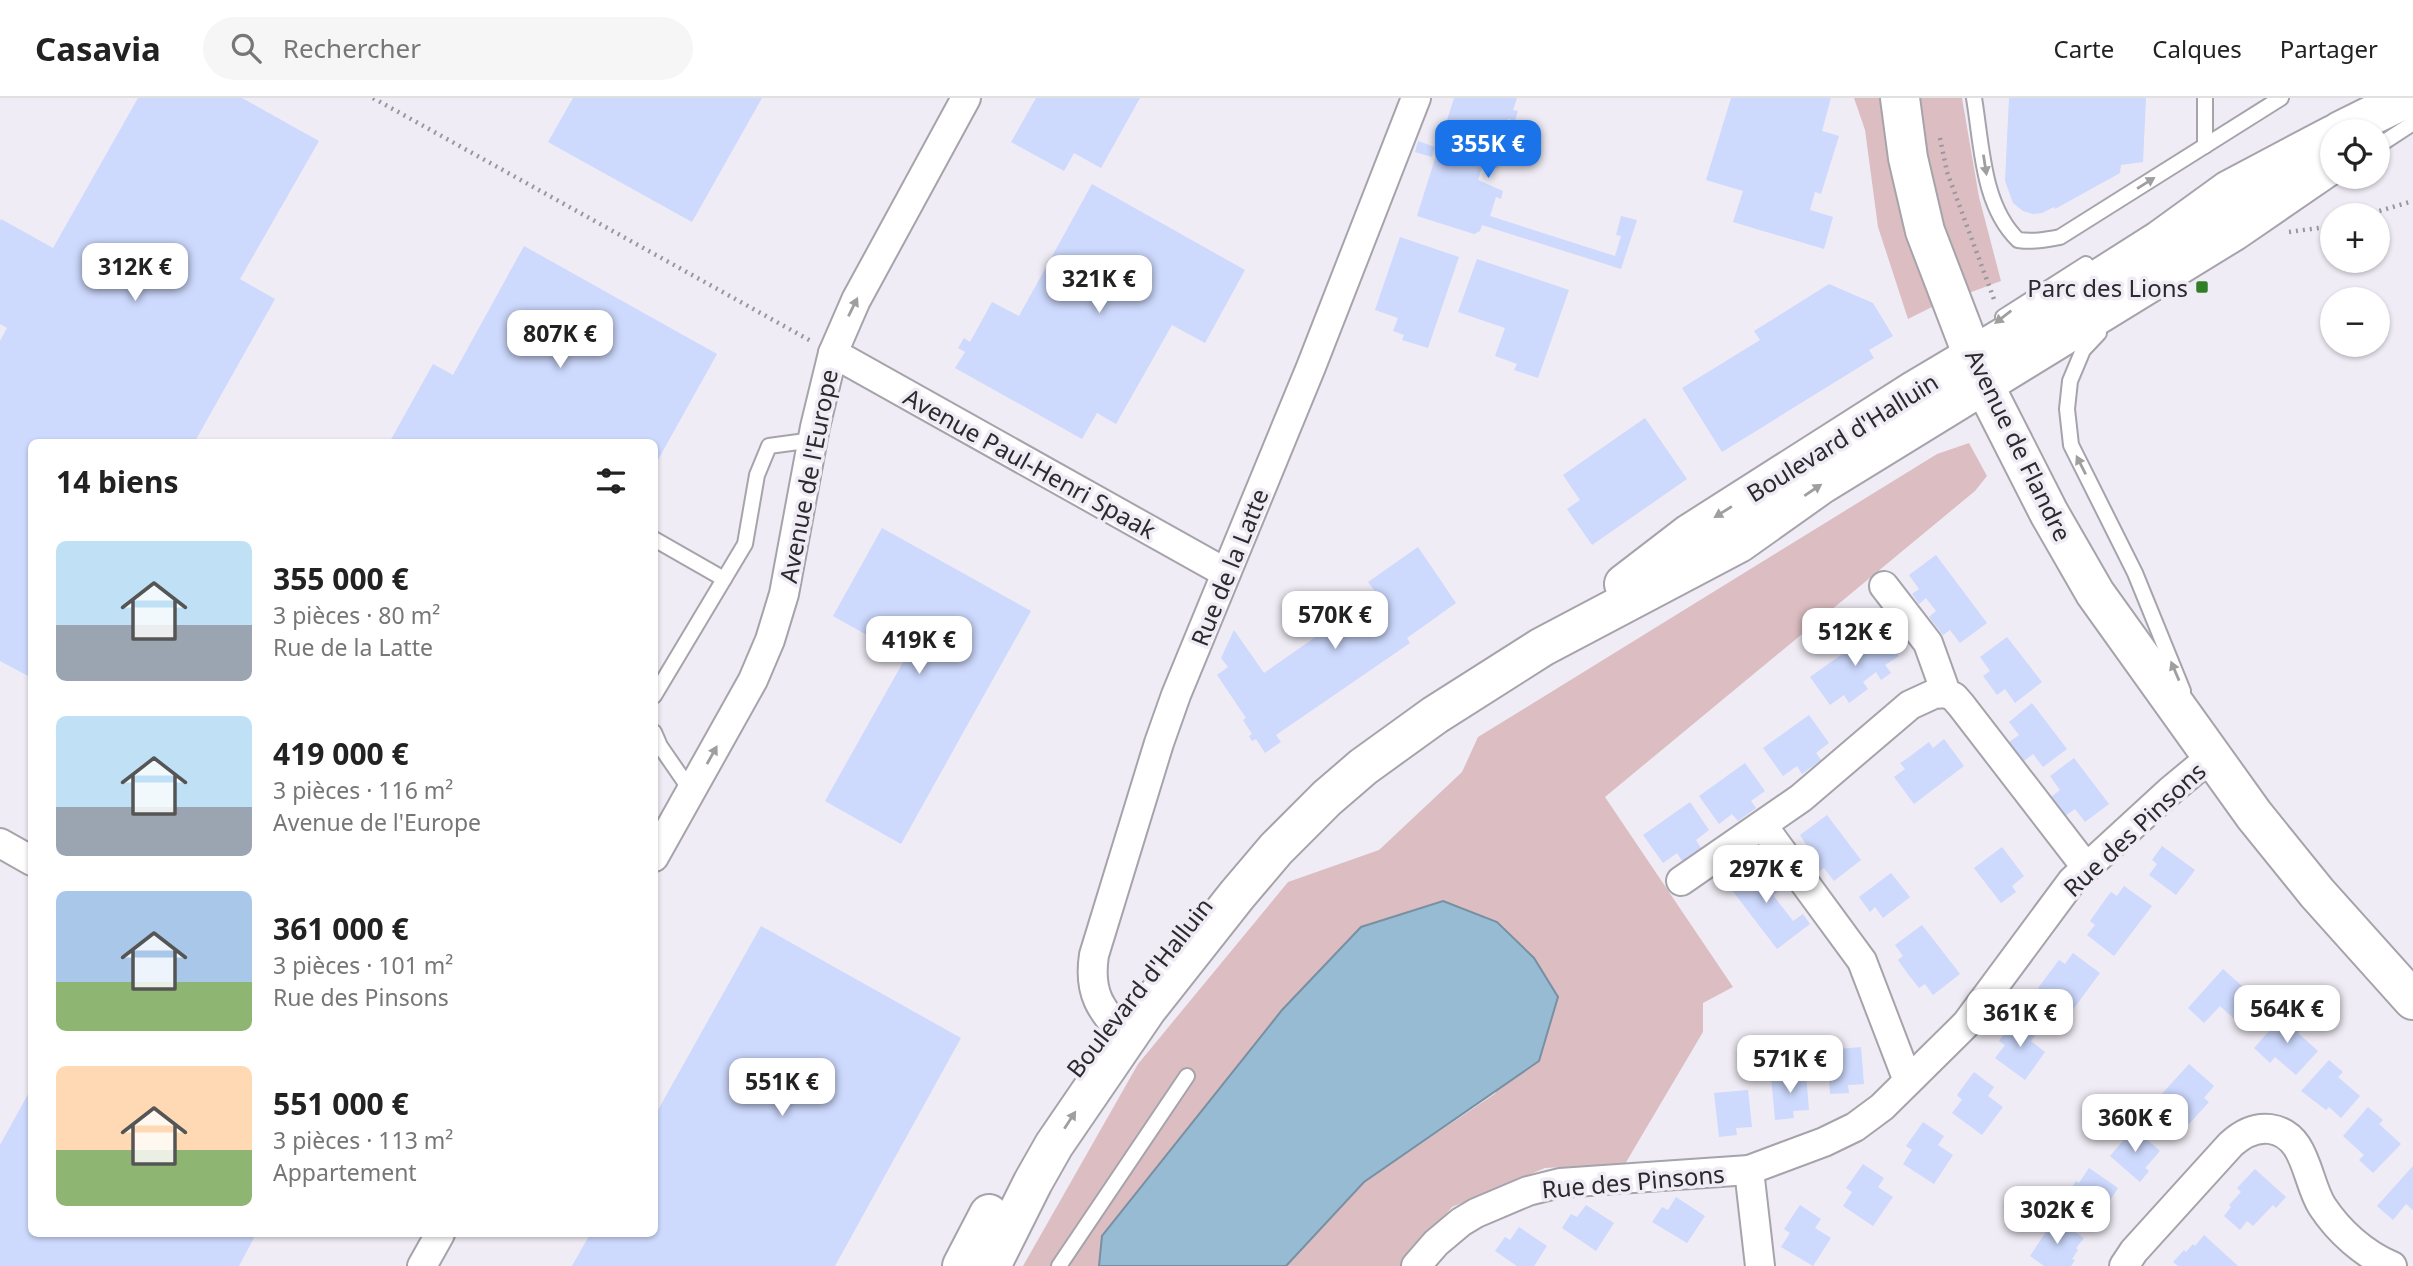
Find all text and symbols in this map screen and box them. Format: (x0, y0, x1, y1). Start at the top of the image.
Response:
search box (203, 17, 693, 80)
text: Casavia (35, 26, 161, 71)
icon: search (227, 29, 265, 67)
text: Rechercher (283, 30, 421, 66)
text: Carte (2054, 32, 2114, 65)
text: Calques (2152, 32, 2242, 65)
text: Partager (2280, 32, 2378, 65)
map controls (2320, 119, 2390, 357)
button: locate (2320, 119, 2390, 189)
pin: 355K € (1431, 120, 1545, 180)
text: 355K € (1451, 127, 1525, 159)
one-way arrow (1980, 154, 1991, 176)
one-way arrow (2136, 176, 2155, 189)
button: + (2320, 203, 2390, 273)
pin: 312K € (78, 244, 192, 303)
text: 312K € (98, 250, 172, 282)
pin: 321K € (1042, 256, 1156, 315)
text: 321K € (1062, 262, 1136, 294)
place label: Parc des Lions (2027, 271, 2188, 304)
marker: Parc des Lions (2194, 279, 2210, 295)
button: − (2320, 287, 2390, 357)
one-way arrow (847, 297, 858, 317)
pin: 807K € (503, 310, 617, 370)
one-way arrow (1995, 310, 2013, 325)
text: 807K € (523, 317, 597, 349)
street label: Avenue de Flandre (1958, 344, 2080, 546)
street label: Boulevard d'Halluin (1740, 365, 1944, 509)
street label: Avenue de l'Europe (771, 366, 845, 586)
street label: Avenue Paul-Henri Spaak (898, 380, 1162, 546)
one-way arrow (2075, 454, 2087, 474)
text: 14 biens (56, 461, 179, 502)
icon: filters (592, 462, 630, 500)
street label: Rue de la Latte (1182, 483, 1276, 651)
one-way arrow (1803, 484, 1823, 497)
one-way arrow (1714, 505, 1733, 518)
text: 355 000 € (273, 558, 409, 599)
icon: home (112, 569, 196, 653)
pin: 570K € (1278, 592, 1392, 651)
text: 570K € (1298, 598, 1372, 630)
text: 3 pièces · 80 m² (273, 599, 440, 631)
pin: 512K € (1798, 608, 1912, 668)
text: 512K € (1818, 615, 1892, 647)
pin: 419K € (862, 616, 976, 676)
text: 419K € (882, 623, 956, 655)
text: Rue de la Latte (273, 631, 433, 663)
one-way arrow (2169, 661, 2180, 682)
text: 419 000 € (273, 733, 409, 774)
icon: home (112, 744, 196, 828)
one-way arrow (706, 745, 718, 764)
street label: Rue des Pinsons (2056, 754, 2212, 904)
text: 3 pièces · 116 m² (273, 774, 453, 806)
text: Avenue de l'Europe (273, 806, 481, 838)
pin: 297K € (1709, 846, 1823, 905)
text: 297K € (1729, 852, 1803, 884)
street label: Boulevard d'Halluin (1058, 890, 1220, 1084)
text: 361 000 € (273, 908, 409, 949)
icon: home (112, 919, 196, 1003)
text: 3 pièces · 101 m² (273, 949, 453, 981)
text: Rue des Pinsons (273, 981, 449, 1013)
pin: 564K € (2230, 986, 2344, 1045)
pin: 361K € (1963, 990, 2077, 1049)
text: 564K € (2250, 992, 2324, 1024)
text: 361K € (1983, 996, 2057, 1028)
pin: 571K € (1733, 1035, 1847, 1095)
text: 571K € (1753, 1042, 1827, 1074)
pin: 551K € (725, 1058, 839, 1118)
text: 551K € (745, 1065, 819, 1097)
text: 551 000 € (273, 1083, 409, 1124)
icon: home (112, 1094, 196, 1178)
pin: 360K € (2078, 1094, 2192, 1154)
text: 360K € (2098, 1101, 2172, 1133)
one-way arrow (1064, 1110, 1077, 1130)
text: 3 pièces · 113 m² (273, 1124, 453, 1156)
text: Appartement (273, 1156, 417, 1188)
street label: Rue des Pinsons (1540, 1157, 1726, 1205)
pin: 302K € (2000, 1186, 2114, 1246)
text: 302K € (2020, 1193, 2094, 1225)

